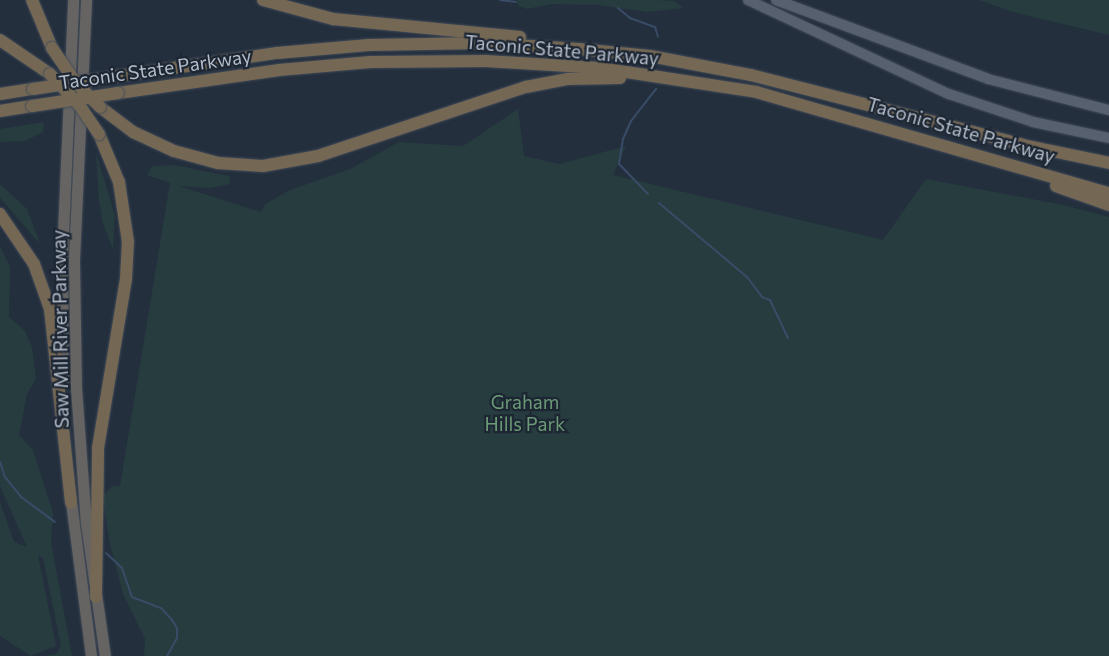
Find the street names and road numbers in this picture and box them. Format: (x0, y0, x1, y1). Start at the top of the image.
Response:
street label: Taconic State Parkway (464, 30, 660, 70)
street label: Taconic State Parkway (57, 44, 253, 94)
street label: Taconic State Parkway (864, 92, 1058, 168)
street label: Saw Mill River Parkway (47, 229, 73, 429)

